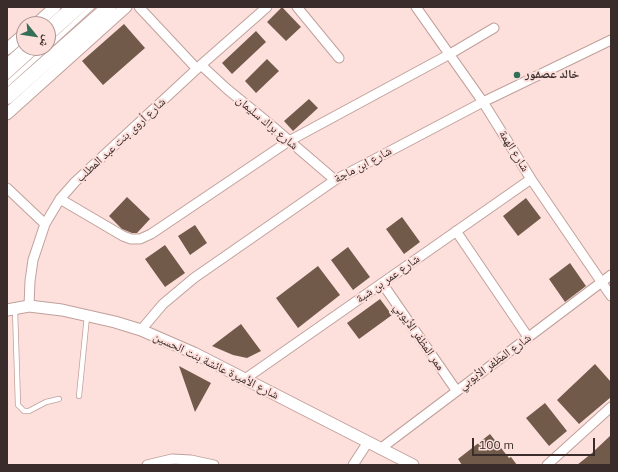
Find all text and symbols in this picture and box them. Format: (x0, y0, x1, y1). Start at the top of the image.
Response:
north arrow (16, 16, 56, 56)
text: ش (37, 33, 55, 50)
place label: خالد عصفور (525, 68, 579, 82)
marker: خالد عصفور (512, 70, 522, 80)
street label: شارع براك سليمان (233, 93, 301, 153)
street label: شارع أروى بنت عبد المطلب (73, 95, 169, 185)
street label: شارع الهمة (496, 128, 532, 174)
street label: شارع ابن ماجة (332, 144, 394, 186)
street label: شارع عمر بن شبة (353, 252, 423, 306)
street label: ممر المظفر الأيوبي (391, 301, 447, 373)
street label: شارع الأميرة عائشة بنت الحسين (151, 329, 281, 403)
street label: شارع المظفر الأيوبي (456, 331, 534, 393)
scale bar (474, 430, 597, 456)
text: 100 m (479, 437, 514, 452)

